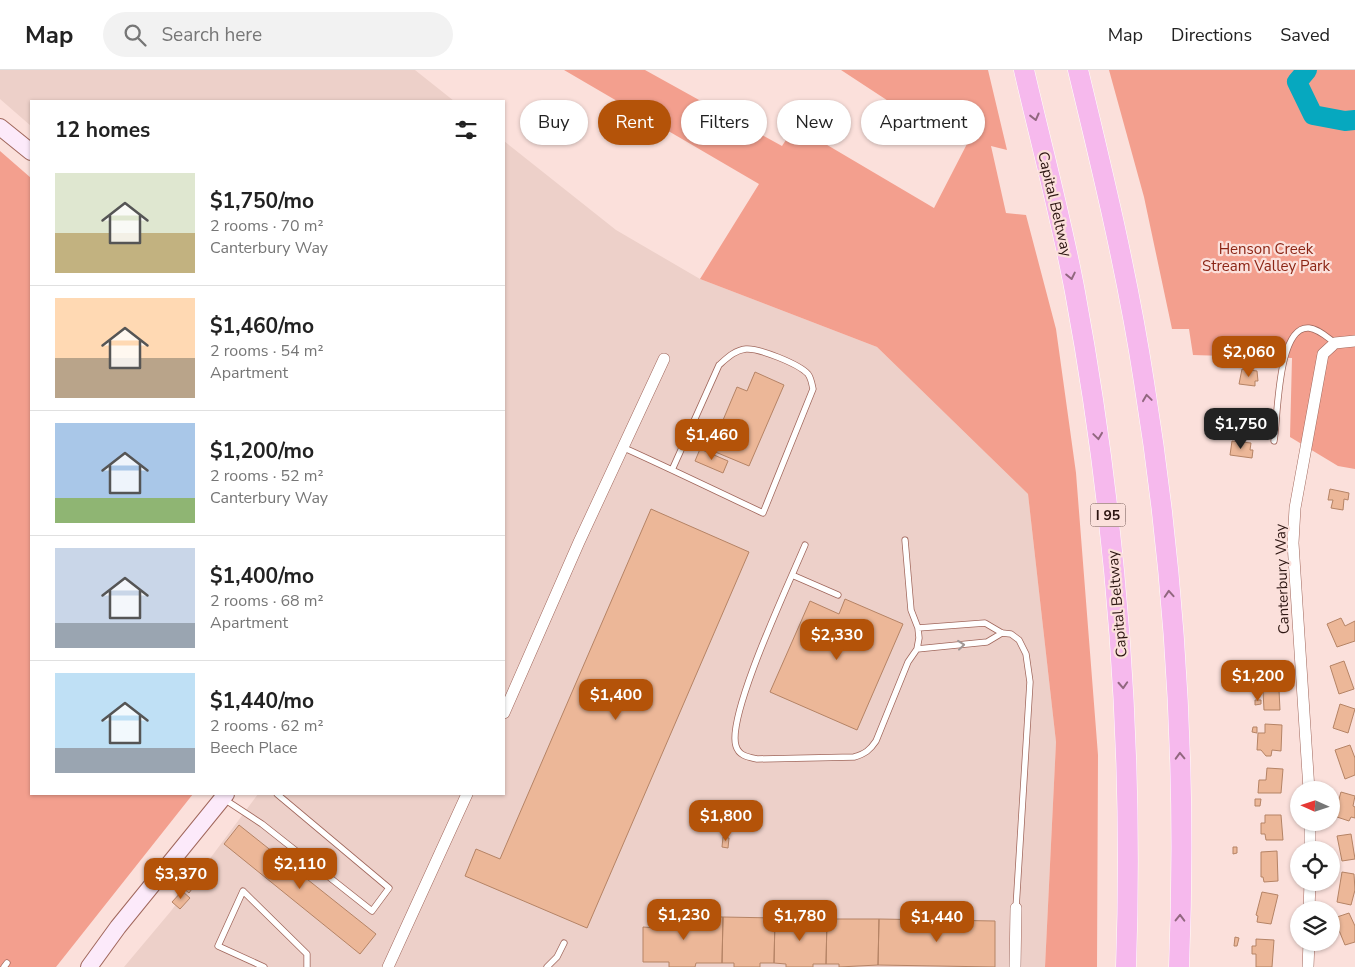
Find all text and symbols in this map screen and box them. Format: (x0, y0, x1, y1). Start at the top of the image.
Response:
search box (103, 12, 453, 57)
text: Map (25, 19, 73, 51)
icon: search (121, 21, 149, 49)
text: Search here (161, 22, 262, 48)
text: Map (1108, 23, 1143, 47)
text: Directions (1171, 23, 1252, 47)
text: Saved (1280, 23, 1330, 47)
chip: Buy (520, 100, 588, 145)
chip: Rent (598, 100, 671, 145)
chip: Filters (681, 100, 767, 145)
chip: New (777, 100, 851, 145)
chip: Apartment (861, 100, 985, 145)
one-way arrow (1029, 113, 1040, 122)
text: 12 homes (55, 116, 150, 144)
icon: filters (452, 116, 480, 144)
street label: Capital Beltway (1033, 149, 1077, 259)
text: $1,750/mo (210, 187, 314, 215)
icon: home (95, 193, 155, 253)
text: 2 rooms · 70 m² (210, 215, 323, 237)
text: Canterbury Way (210, 237, 328, 259)
park label: Henson Creek Stream Valley Park (1202, 239, 1330, 276)
one-way arrow (1065, 271, 1076, 280)
text: $1,460/mo (210, 312, 314, 340)
icon: home (95, 318, 155, 378)
pin: $2,060 (1208, 336, 1290, 378)
text: 2 rooms · 54 m² (210, 340, 323, 362)
text: $2,060 (1223, 341, 1275, 363)
text: Apartment (210, 362, 288, 384)
one-way arrow (1142, 393, 1152, 402)
pin: $1,750 (1200, 408, 1282, 450)
text: $1,750 (1215, 413, 1267, 435)
pin: $1,460 (671, 418, 753, 461)
text: $1,460 (686, 424, 738, 446)
one-way arrow (1092, 432, 1103, 440)
text: $1,200/mo (210, 437, 314, 465)
icon: home (95, 443, 155, 503)
text: 2 rooms · 52 m² (210, 465, 323, 487)
text: Canterbury Way (210, 487, 328, 509)
road number: I 95 (1090, 504, 1126, 526)
street label: Canterbury Way (1270, 523, 1294, 635)
street label: Capital Beltway (1102, 549, 1132, 658)
text: $1,400/mo (210, 562, 314, 590)
icon: home (95, 568, 155, 628)
one-way arrow (1164, 589, 1175, 597)
text: 2 rooms · 68 m² (210, 590, 323, 612)
text: Apartment (210, 612, 288, 634)
pin: $2,330 (796, 618, 878, 661)
text: $2,330 (811, 624, 863, 646)
one-way arrow (957, 640, 965, 651)
pin: $1,200 (1217, 660, 1299, 702)
text: $1,200 (1232, 665, 1284, 687)
pin: $1,400 (575, 678, 657, 721)
one-way arrow (1117, 681, 1128, 689)
text: $1,400 (590, 684, 642, 706)
text: $1,440/mo (210, 687, 314, 715)
icon: home (95, 693, 155, 753)
text: 2 rooms · 62 m² (210, 715, 323, 737)
text: Beech Place (210, 737, 298, 759)
one-way arrow (1174, 752, 1185, 760)
north arrow (1290, 781, 1340, 831)
map controls (1290, 781, 1340, 951)
pin: $1,800 (685, 800, 767, 842)
text: $1,800 (700, 805, 752, 827)
button: locate (1290, 841, 1340, 891)
pin: $2,110 (259, 848, 341, 890)
text: $2,110 (274, 853, 326, 875)
pin: $3,370 (140, 858, 222, 900)
text: $3,370 (155, 863, 207, 885)
pin: $1,230 (643, 898, 725, 941)
pin: $1,780 (759, 900, 841, 942)
pin: $1,440 (896, 900, 978, 943)
button: layers (1290, 901, 1340, 951)
text: $1,230 (658, 904, 710, 926)
text: $1,780 (774, 905, 826, 927)
text: $1,440 (911, 906, 963, 928)
one-way arrow (1175, 914, 1185, 922)

